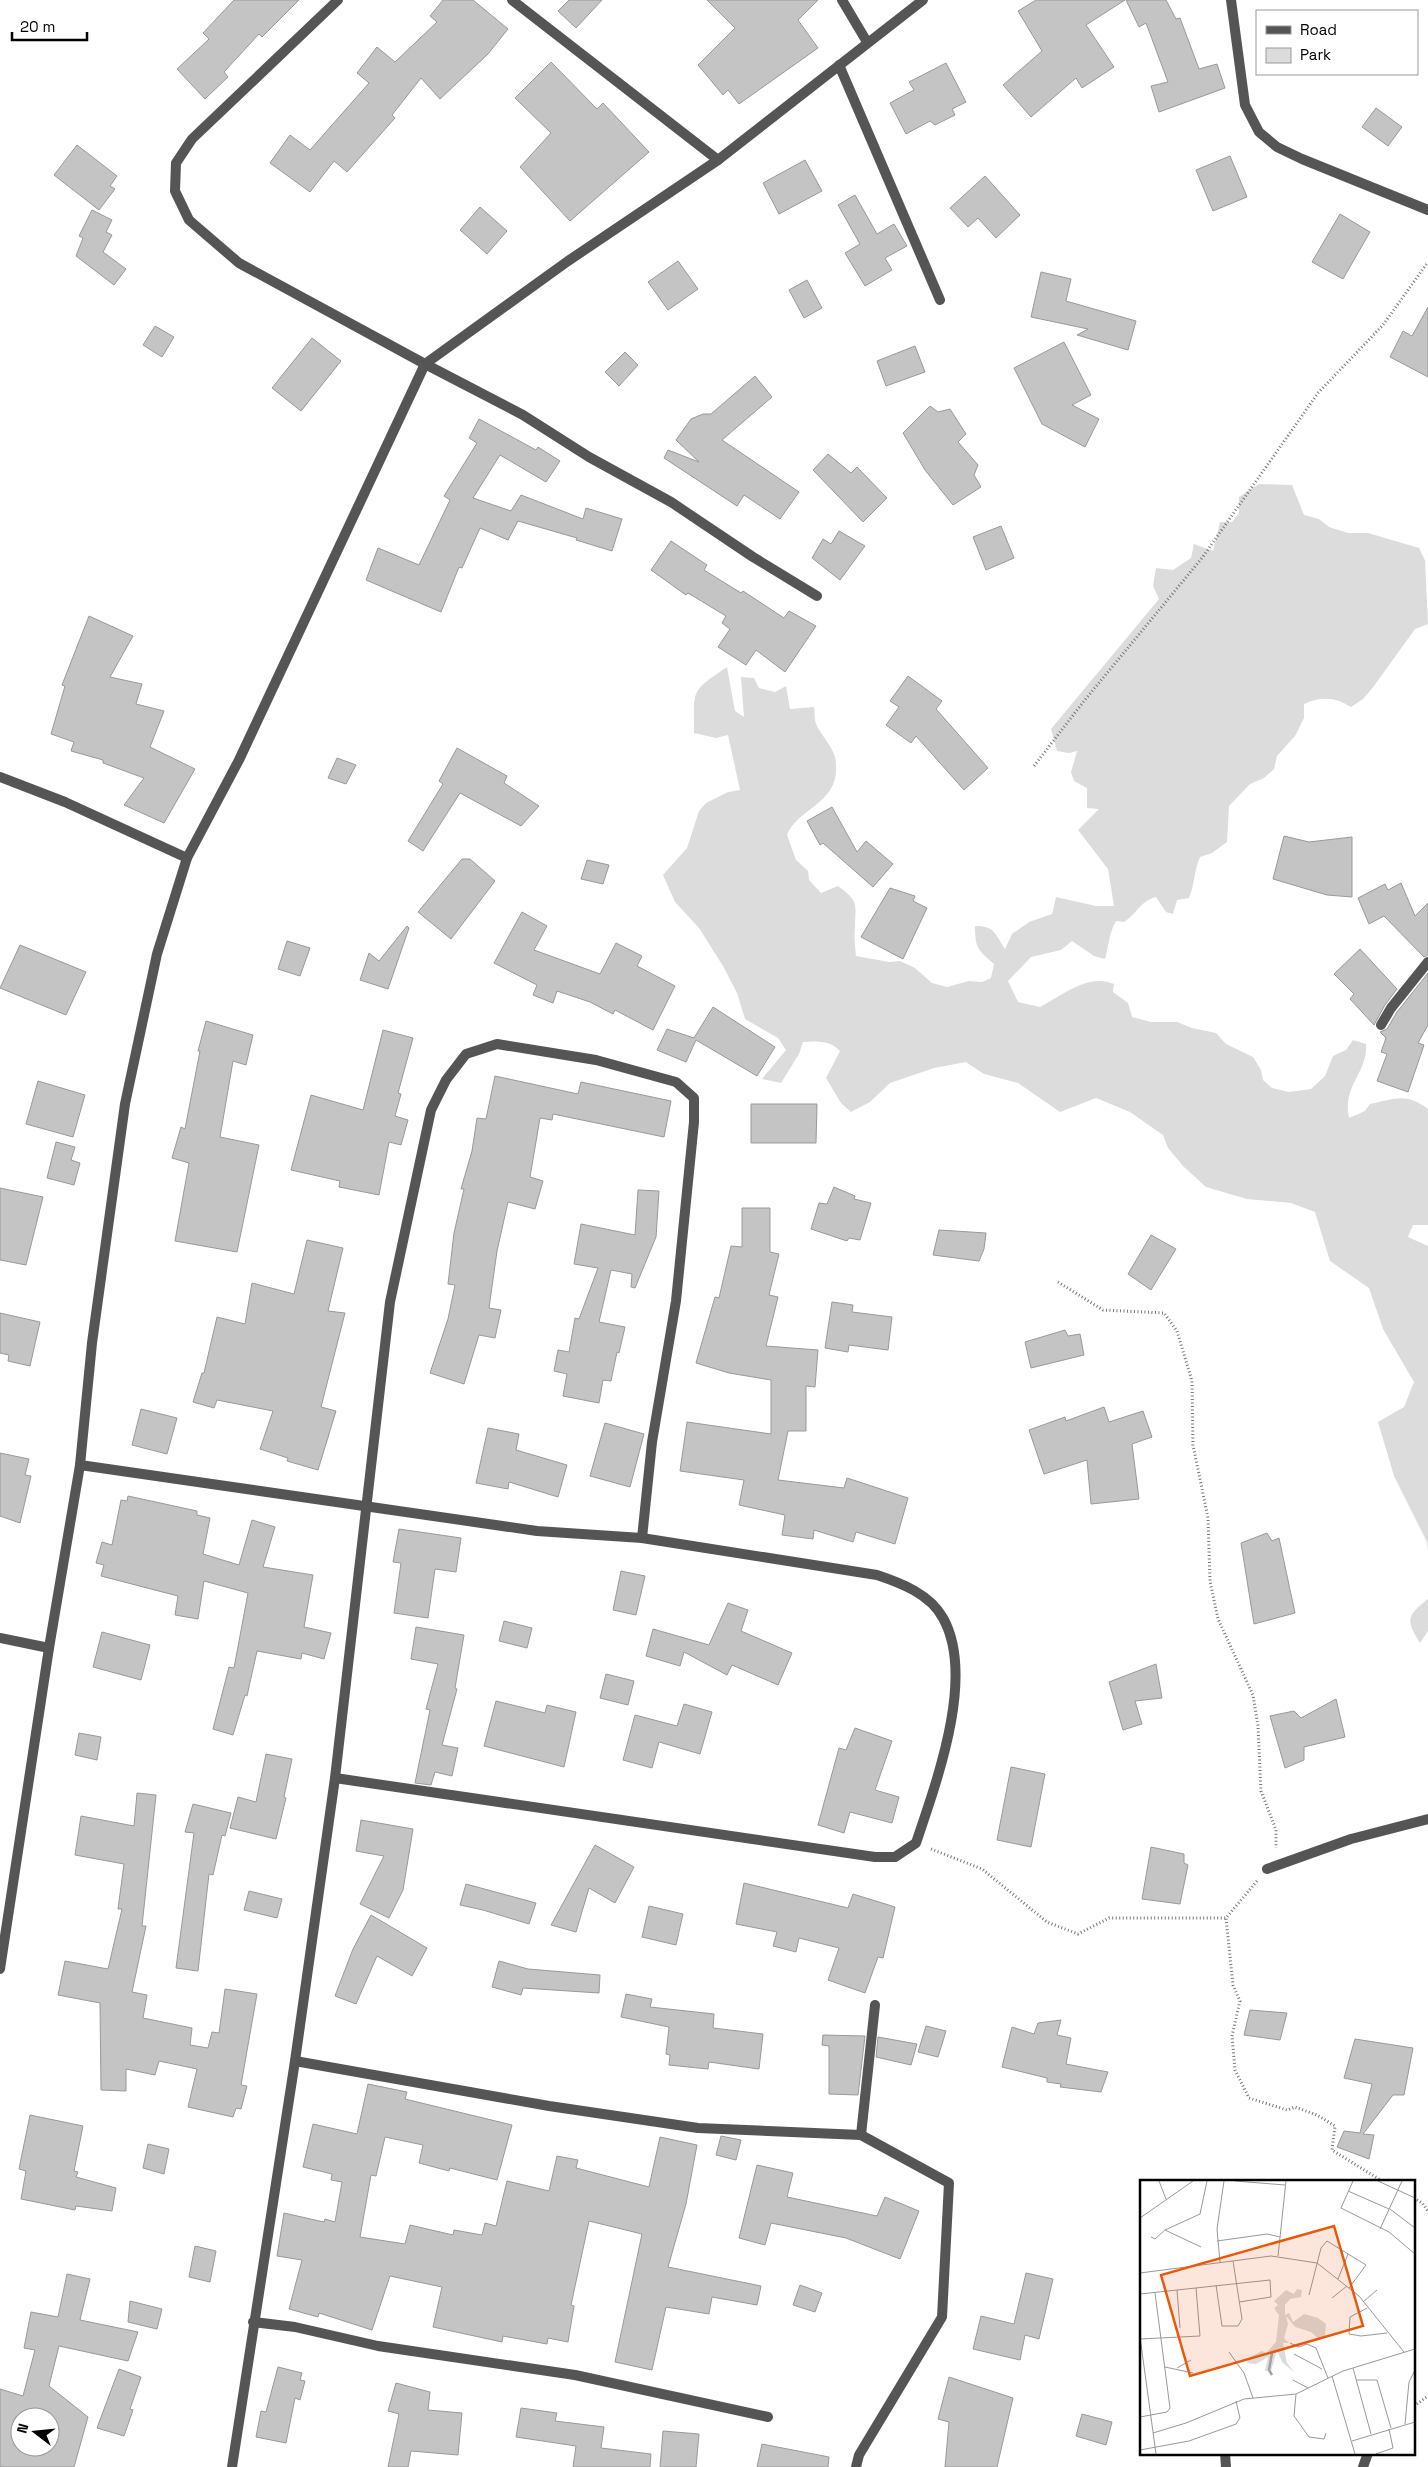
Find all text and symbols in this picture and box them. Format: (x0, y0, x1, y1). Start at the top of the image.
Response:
scale bar (12, 10, 88, 42)
legend (1256, 10, 1418, 75)
text: 20 m (20, 17, 55, 36)
text: Road (1300, 20, 1337, 39)
text: Park (1300, 45, 1331, 64)
inset map (1140, 2180, 1416, 2454)
north arrow (10, 2407, 60, 2457)
text: N (13, 2421, 32, 2435)

